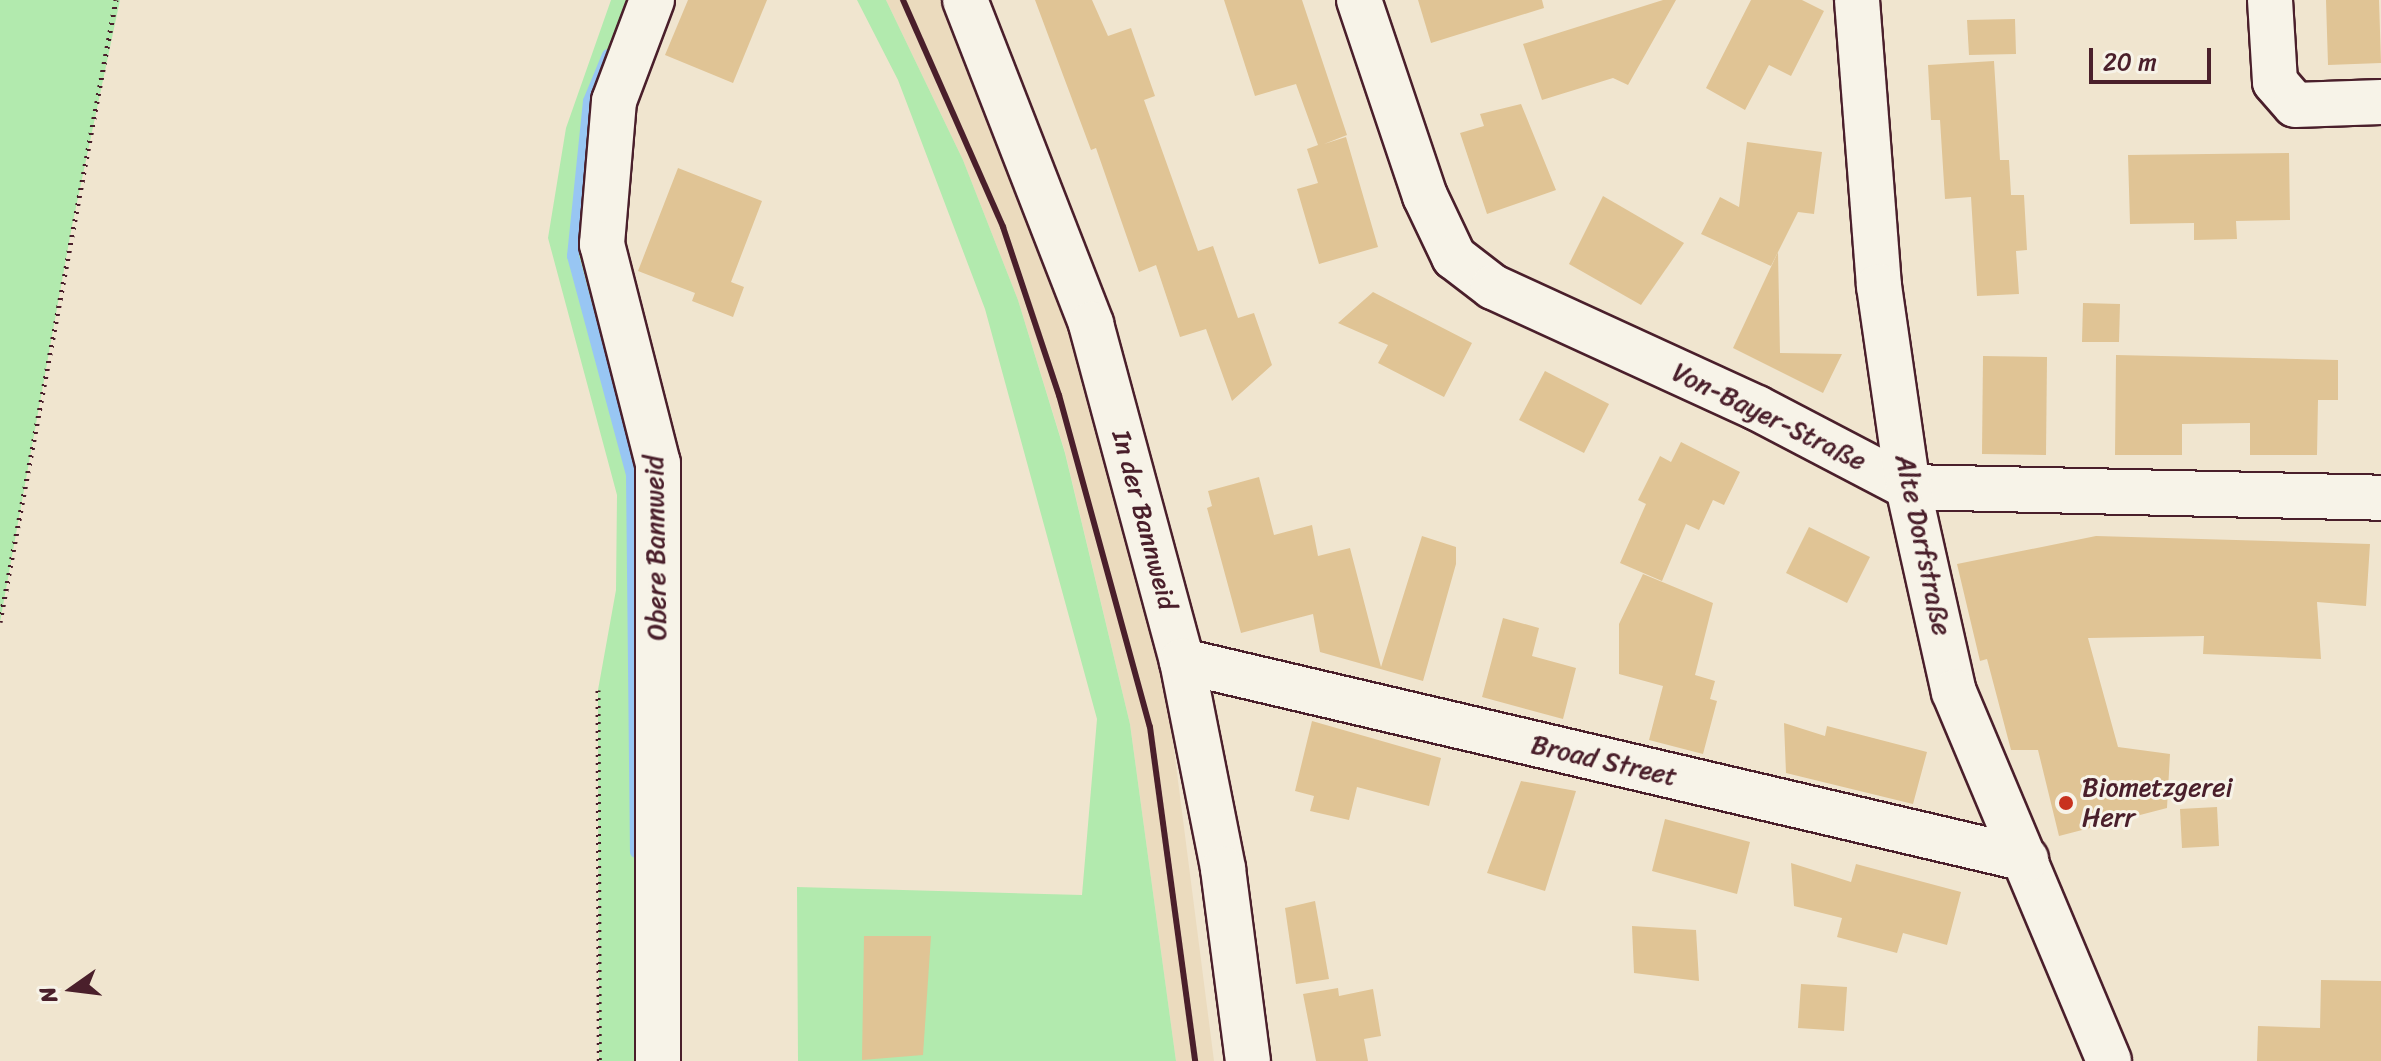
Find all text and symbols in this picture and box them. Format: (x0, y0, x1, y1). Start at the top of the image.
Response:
scale bar (2093, 32, 2215, 82)
text: 20 m (2103, 41, 2157, 83)
street label: Von-Bayer-Straße (1667, 357, 1871, 477)
street label: In der Bannweid (1105, 426, 1183, 614)
street label: Alte Dorfstraße (1889, 452, 1957, 638)
street label: Obere Bannweid (639, 455, 673, 641)
street label: Broad Street (1528, 729, 1680, 793)
place label: Biometzgerei Herr (2082, 772, 2233, 834)
marker: Biometzgerei Herr (2057, 794, 2075, 812)
north arrow (32, 949, 112, 1029)
text: N (27, 983, 69, 1007)

